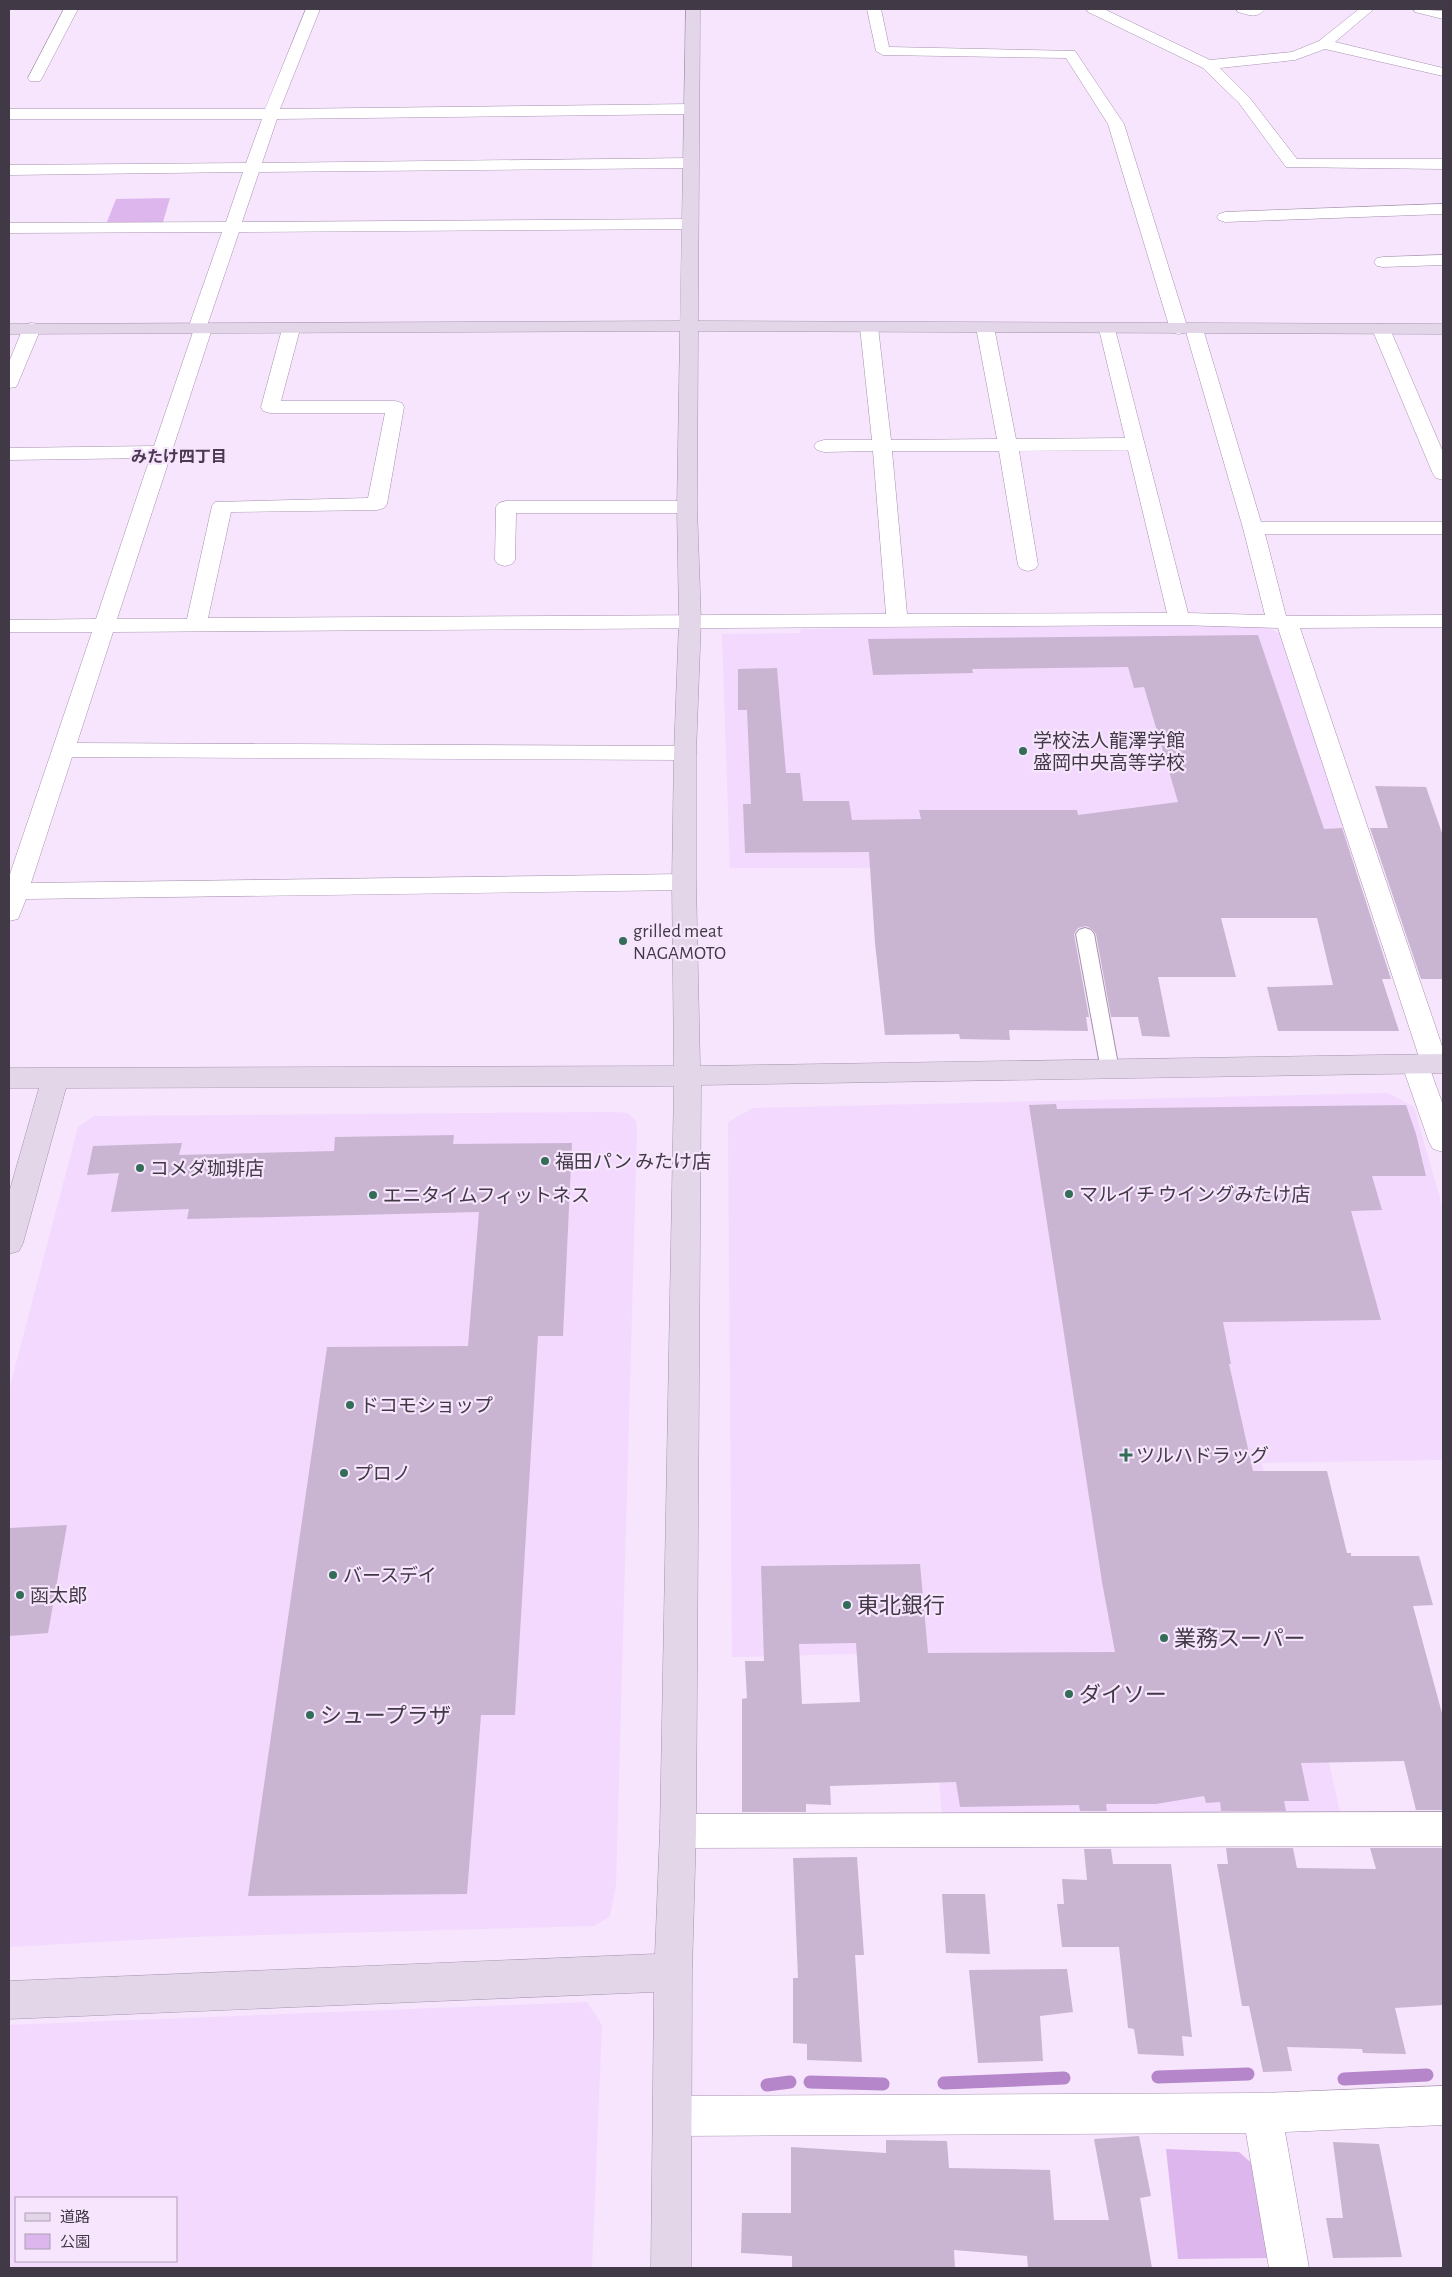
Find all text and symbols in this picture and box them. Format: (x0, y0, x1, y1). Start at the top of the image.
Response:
district label: みたけ四丁目 (131, 449, 227, 465)
place label: 学校法人龍澤学館 盛岡中央高等学校 (1033, 730, 1185, 773)
marker: 学校法人龍澤学館 盛岡中央高等学校 (1017, 745, 1029, 757)
place label: grilled meat NAGAMOTO (633, 922, 726, 963)
marker: grilled meat NAGAMOTO (617, 935, 629, 947)
place label: 福田パン みたけ店 (555, 1151, 711, 1172)
marker: 福田パン みたけ店 (539, 1155, 551, 1167)
place label: コメダ珈琲店 (150, 1158, 264, 1179)
marker: コメダ珈琲店 (134, 1162, 146, 1174)
place label: マルイチ ウイングみたけ店 (1079, 1184, 1310, 1205)
place label: エニタイムフィットネス (383, 1186, 590, 1206)
marker: マルイチ ウイングみたけ店 (1063, 1188, 1075, 1200)
marker: エニタイムフィットネス (367, 1189, 379, 1201)
place label: ドコモショップ (360, 1396, 493, 1416)
marker: ドコモショップ (344, 1399, 356, 1411)
place label: ツルハドラッグ (1136, 1446, 1269, 1466)
marker: ツルハドラッグ (1120, 1449, 1132, 1461)
place label: プロノ (354, 1464, 411, 1484)
marker: プロノ (338, 1467, 350, 1479)
place label: バースデイ (343, 1565, 437, 1586)
marker: バースデイ (327, 1569, 339, 1581)
place label: 函太郎 (30, 1585, 87, 1606)
marker: 函太郎 (14, 1589, 26, 1601)
place label: 東北銀行 (857, 1594, 945, 1617)
marker: 東北銀行 (841, 1599, 853, 1611)
place label: 業務スーパー (1174, 1627, 1306, 1650)
marker: 業務スーパー (1158, 1632, 1170, 1644)
place label: ダイソー (1079, 1683, 1167, 1706)
marker: ダイソー (1063, 1688, 1075, 1700)
place label: シュープラザ (320, 1704, 451, 1727)
marker: シュープラザ (304, 1709, 316, 1721)
legend (15, 2197, 178, 2262)
text: 道路 (60, 2209, 90, 2225)
text: 公園 (60, 2234, 90, 2250)

